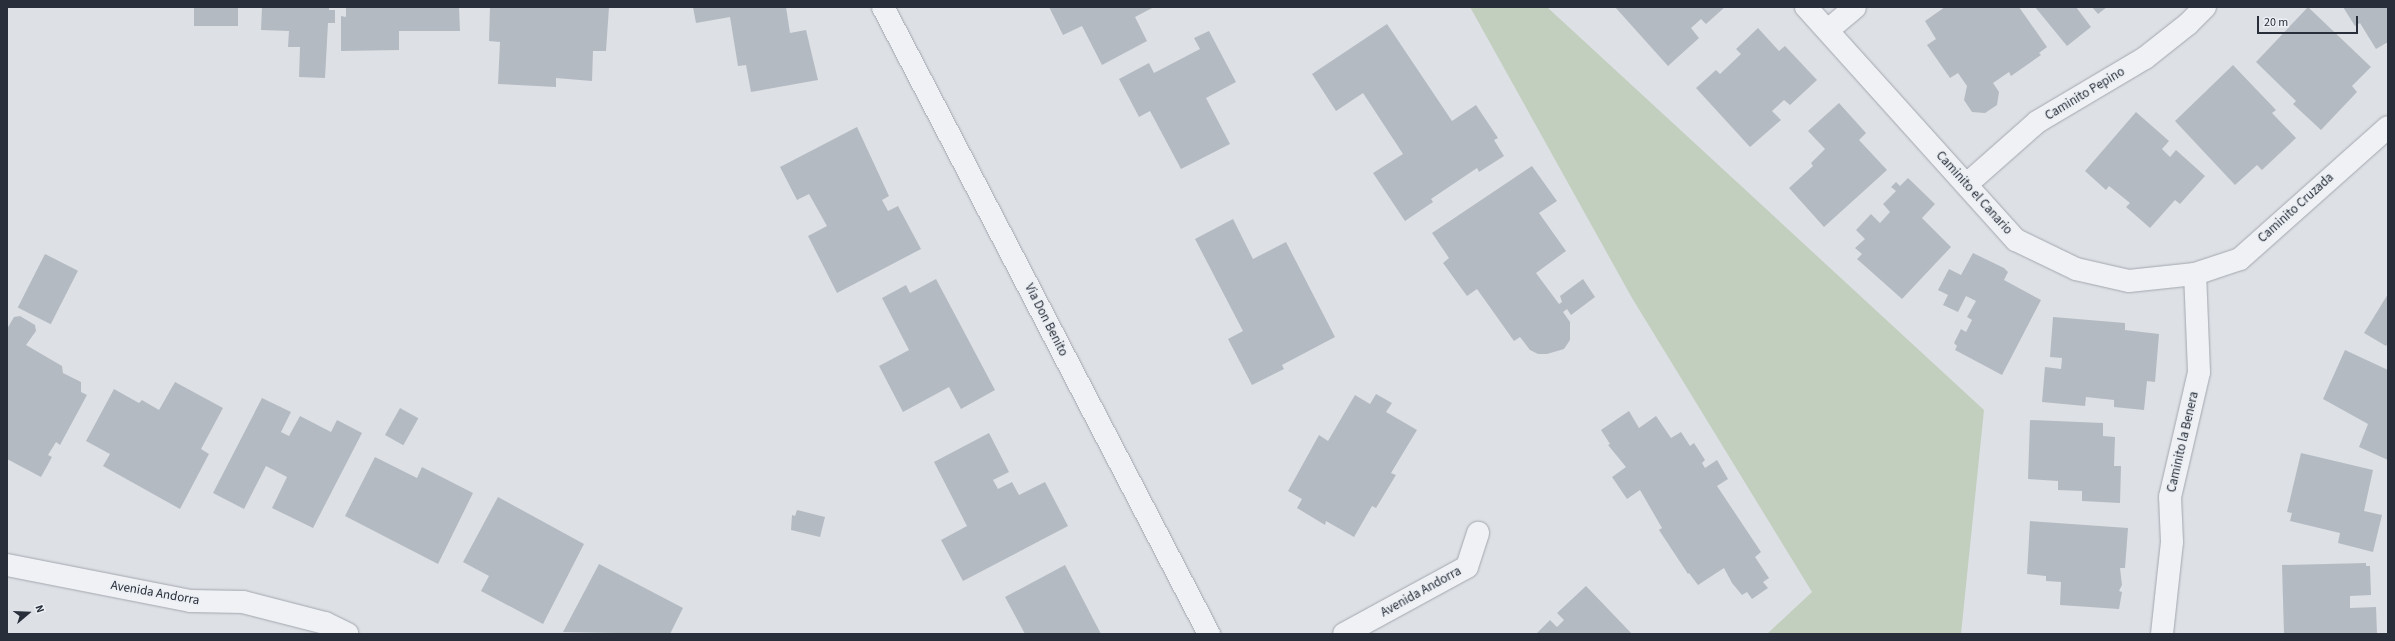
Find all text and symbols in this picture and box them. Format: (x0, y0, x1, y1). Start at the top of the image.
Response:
scale bar (2259, 8, 2360, 34)
text: 20 m (2264, 14, 2288, 31)
street label: Caminito Pepino (2042, 64, 2128, 124)
street label: Caminito el Canario (1932, 148, 2016, 238)
street label: Caminito Cruzada (2255, 170, 2337, 246)
street label: Via Don Benito (1021, 281, 1071, 359)
street label: Caminito la Benera (2164, 390, 2202, 494)
street label: Avenida Andorra (1378, 563, 1464, 621)
street label: Avenida Andorra (109, 578, 201, 608)
north arrow (8, 593, 48, 633)
text: N (32, 603, 48, 615)

